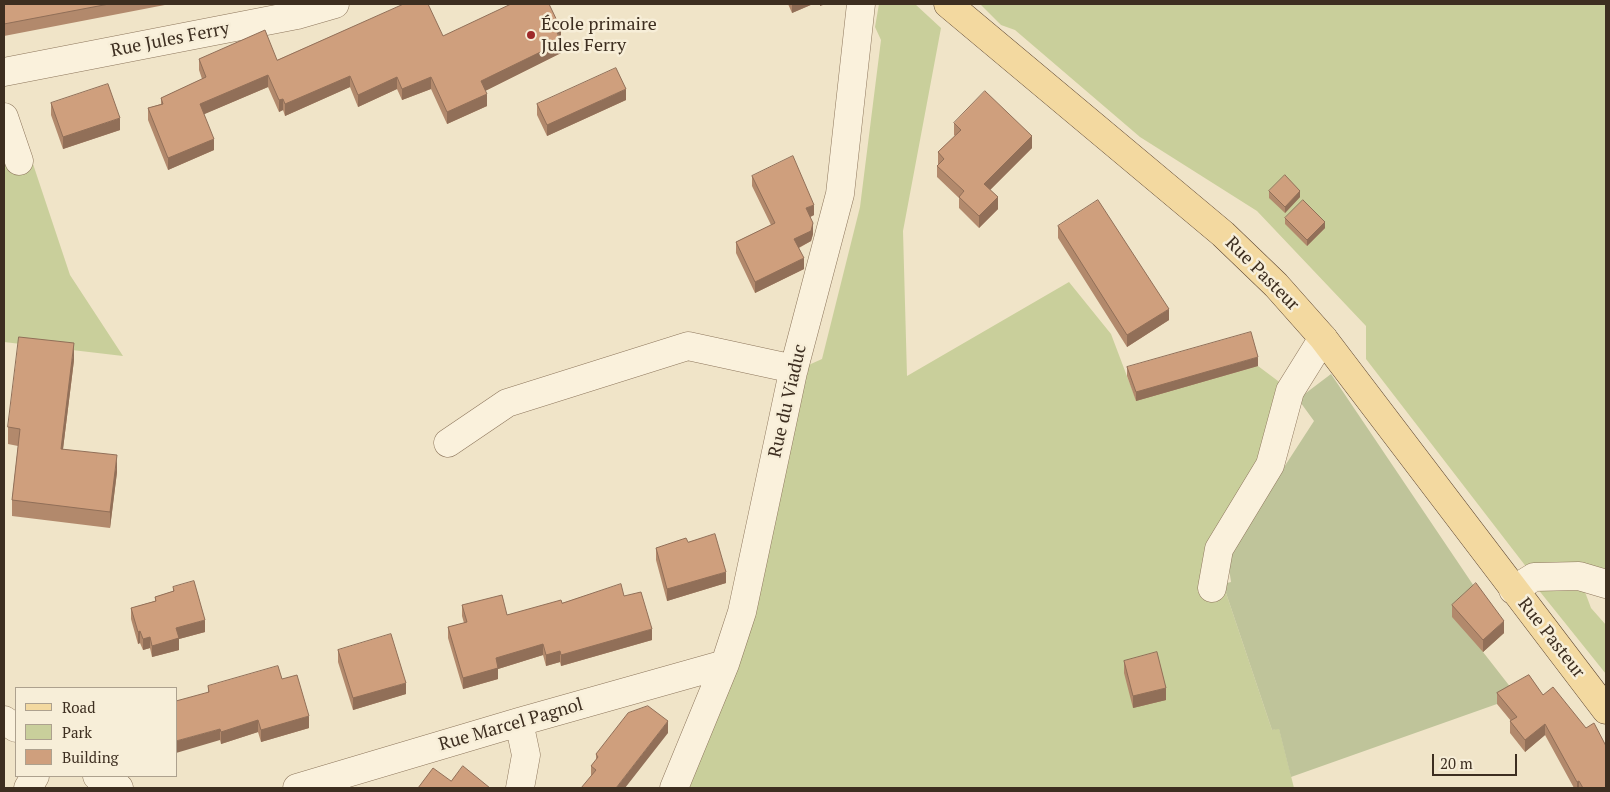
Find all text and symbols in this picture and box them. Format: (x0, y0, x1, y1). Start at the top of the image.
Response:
place label: École primaire Jules Ferry (541, 14, 657, 56)
street label: Rue Jules Ferry (109, 18, 231, 62)
marker: École primaire Jules Ferry (525, 29, 537, 41)
street label: Rue Pasteur (1220, 232, 1304, 316)
street label: Rue du Viaduc (764, 342, 812, 460)
street label: Rue Pasteur (1513, 594, 1589, 682)
legend (15, 687, 178, 777)
street label: Rue Marcel Pagnol (436, 694, 586, 756)
text: Road (62, 697, 95, 717)
text: Park (62, 722, 92, 742)
scale bar (1435, 744, 1520, 776)
text: Building (62, 747, 119, 767)
text: 20 m (1440, 753, 1473, 773)

